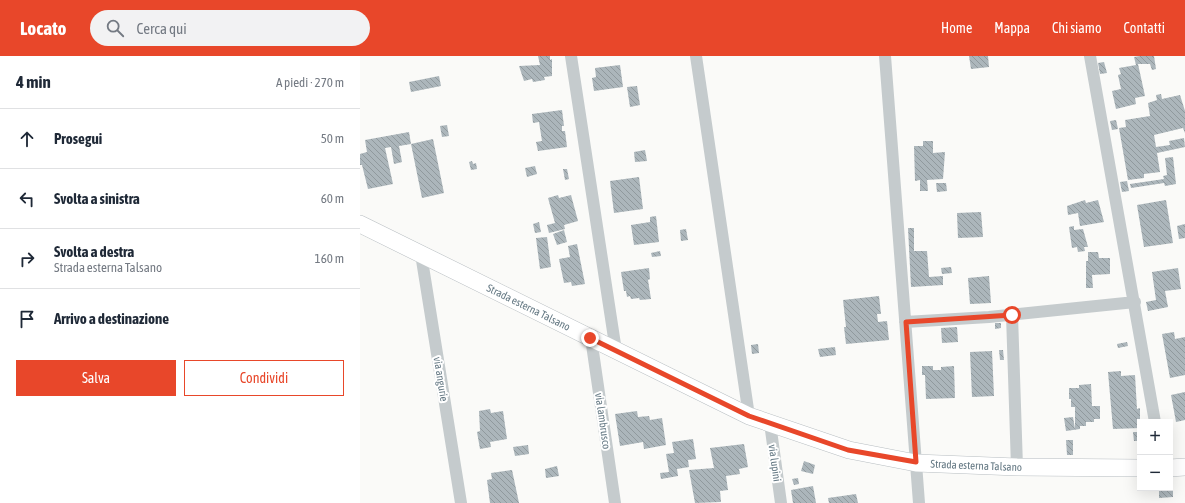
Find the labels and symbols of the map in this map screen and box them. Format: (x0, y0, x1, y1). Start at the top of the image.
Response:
street label: Strada esterna Talsano (485, 282, 572, 333)
route start (1003, 306, 1021, 324)
route end (581, 329, 599, 347)
street label: via angurie (432, 356, 450, 402)
street label: via lambrusco (593, 392, 613, 450)
street label: via lupini (766, 444, 784, 482)
street label: Strada esterna Talsano (930, 458, 1022, 473)

